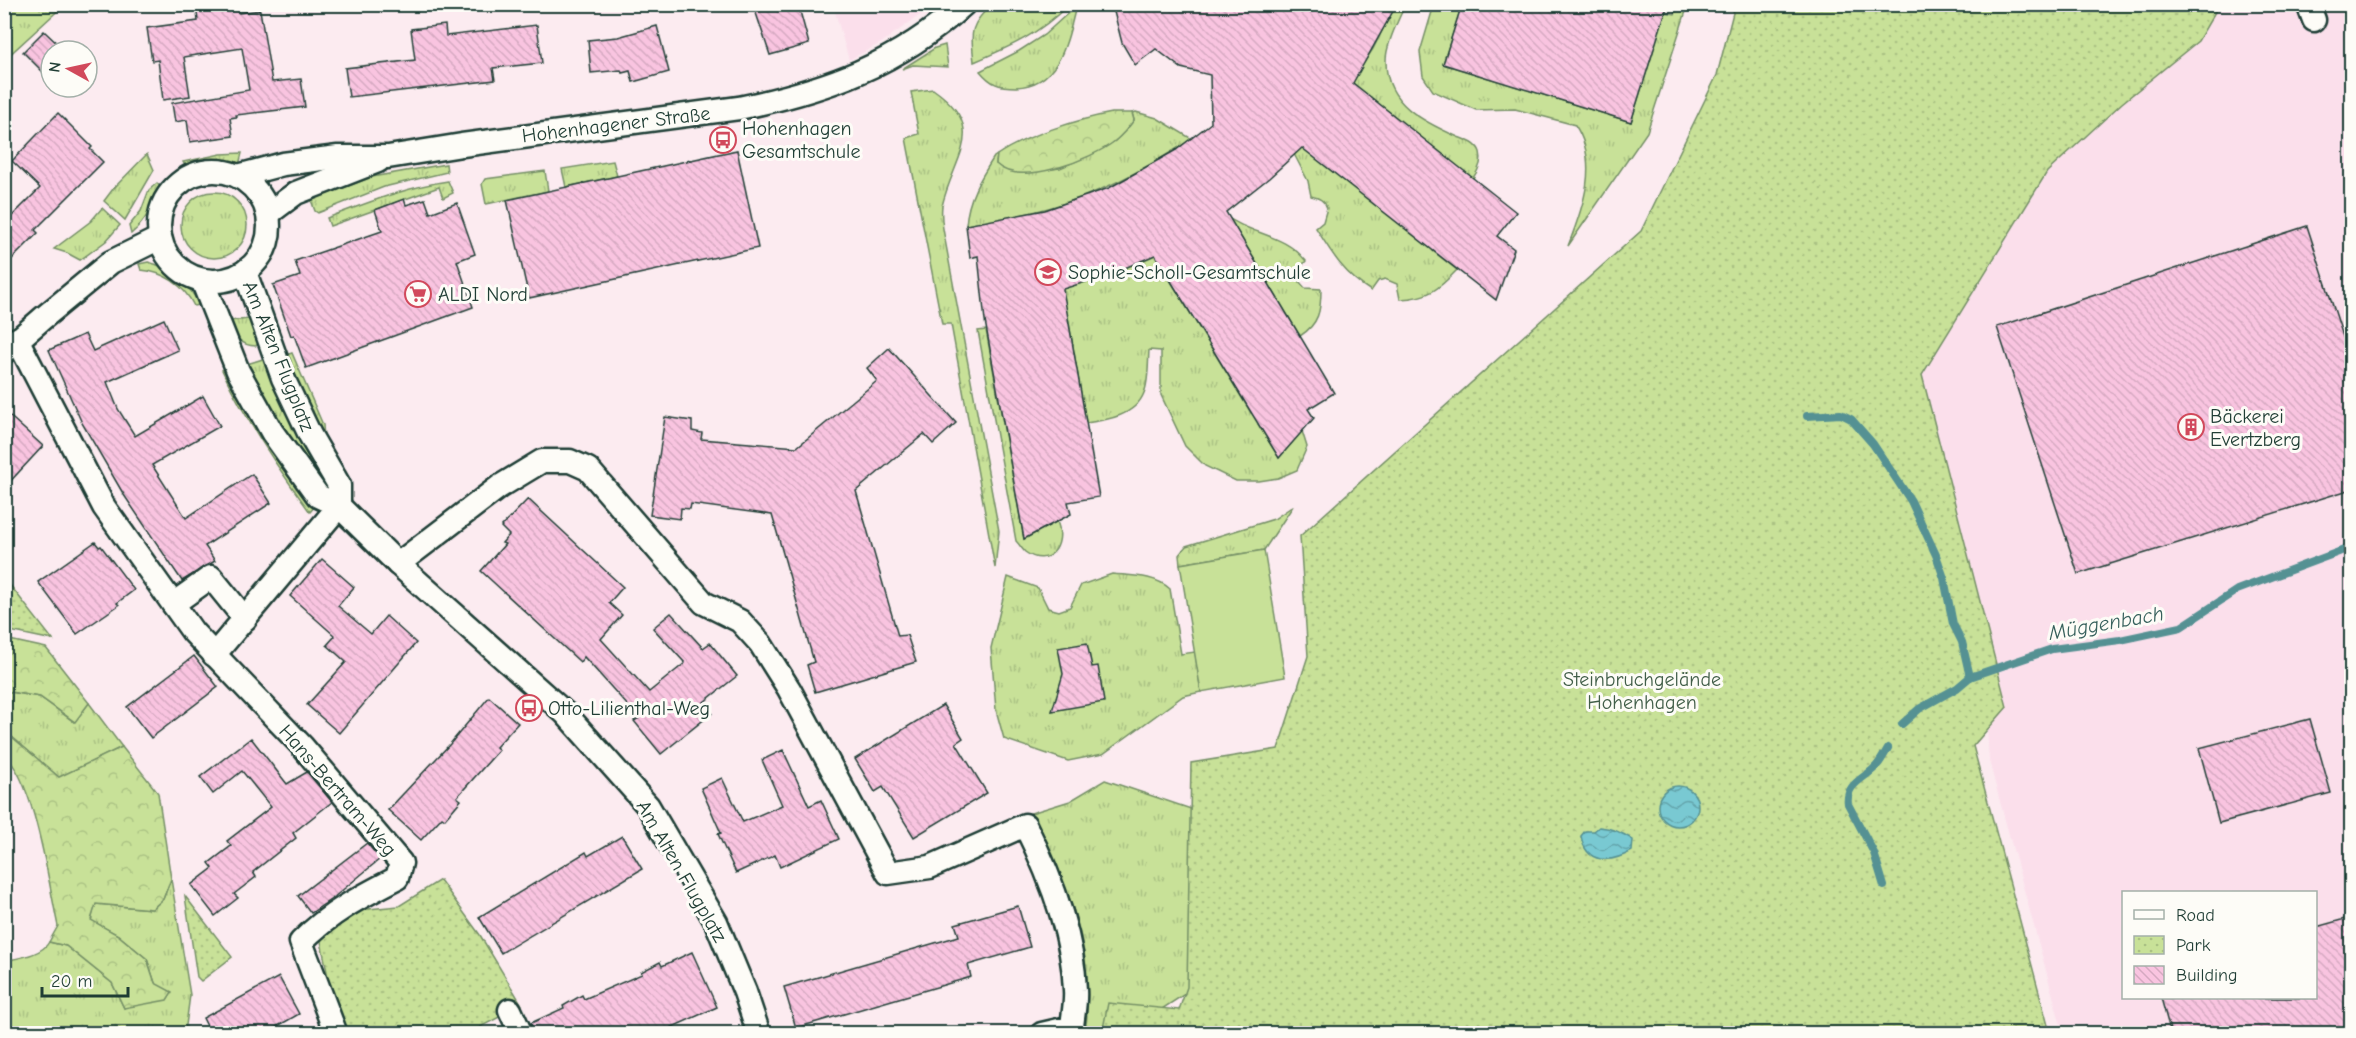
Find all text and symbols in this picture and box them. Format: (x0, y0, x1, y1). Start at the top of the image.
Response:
north arrow (39, 39, 99, 99)
text: N (45, 61, 65, 73)
street label: Hohenhagener Straße (521, 102, 711, 147)
place label: Hohenhagen Gesamtschule (742, 117, 860, 163)
bus stop icon: Hohenhagen Gesamtschule (708, 125, 738, 155)
school or university icon: Sophie-Scholl-Gesamtschule (1033, 257, 1063, 287)
place label: Sophie-Scholl-Gesamtschule (1068, 261, 1311, 284)
street label: Am Alten Flugplatz (238, 278, 319, 435)
supermarket icon: ALDI Nord (403, 279, 433, 309)
place label: ALDI Nord (438, 283, 528, 306)
place label: Bäckerei Evertzberg (2210, 405, 2301, 451)
building icon: Bäckerei Evertzberg (2176, 412, 2206, 442)
water label: Müggenbach (2046, 601, 2165, 645)
park label: Steinbruchgelände Hohenhagen (1563, 668, 1721, 714)
bus stop icon: Otto-Lilienthal-Weg (514, 693, 544, 723)
place label: Otto-Lilienthal-Weg (548, 697, 710, 720)
street label: Hans-Bertram-Weg (274, 720, 401, 861)
street label: Am Alten Flugplatz (632, 796, 732, 947)
legend (2122, 891, 2317, 999)
text: Road (2176, 905, 2215, 926)
text: Park (2176, 935, 2211, 956)
scale bar (42, 960, 128, 998)
text: Building (2176, 965, 2238, 986)
text: 20 m (51, 971, 92, 992)

